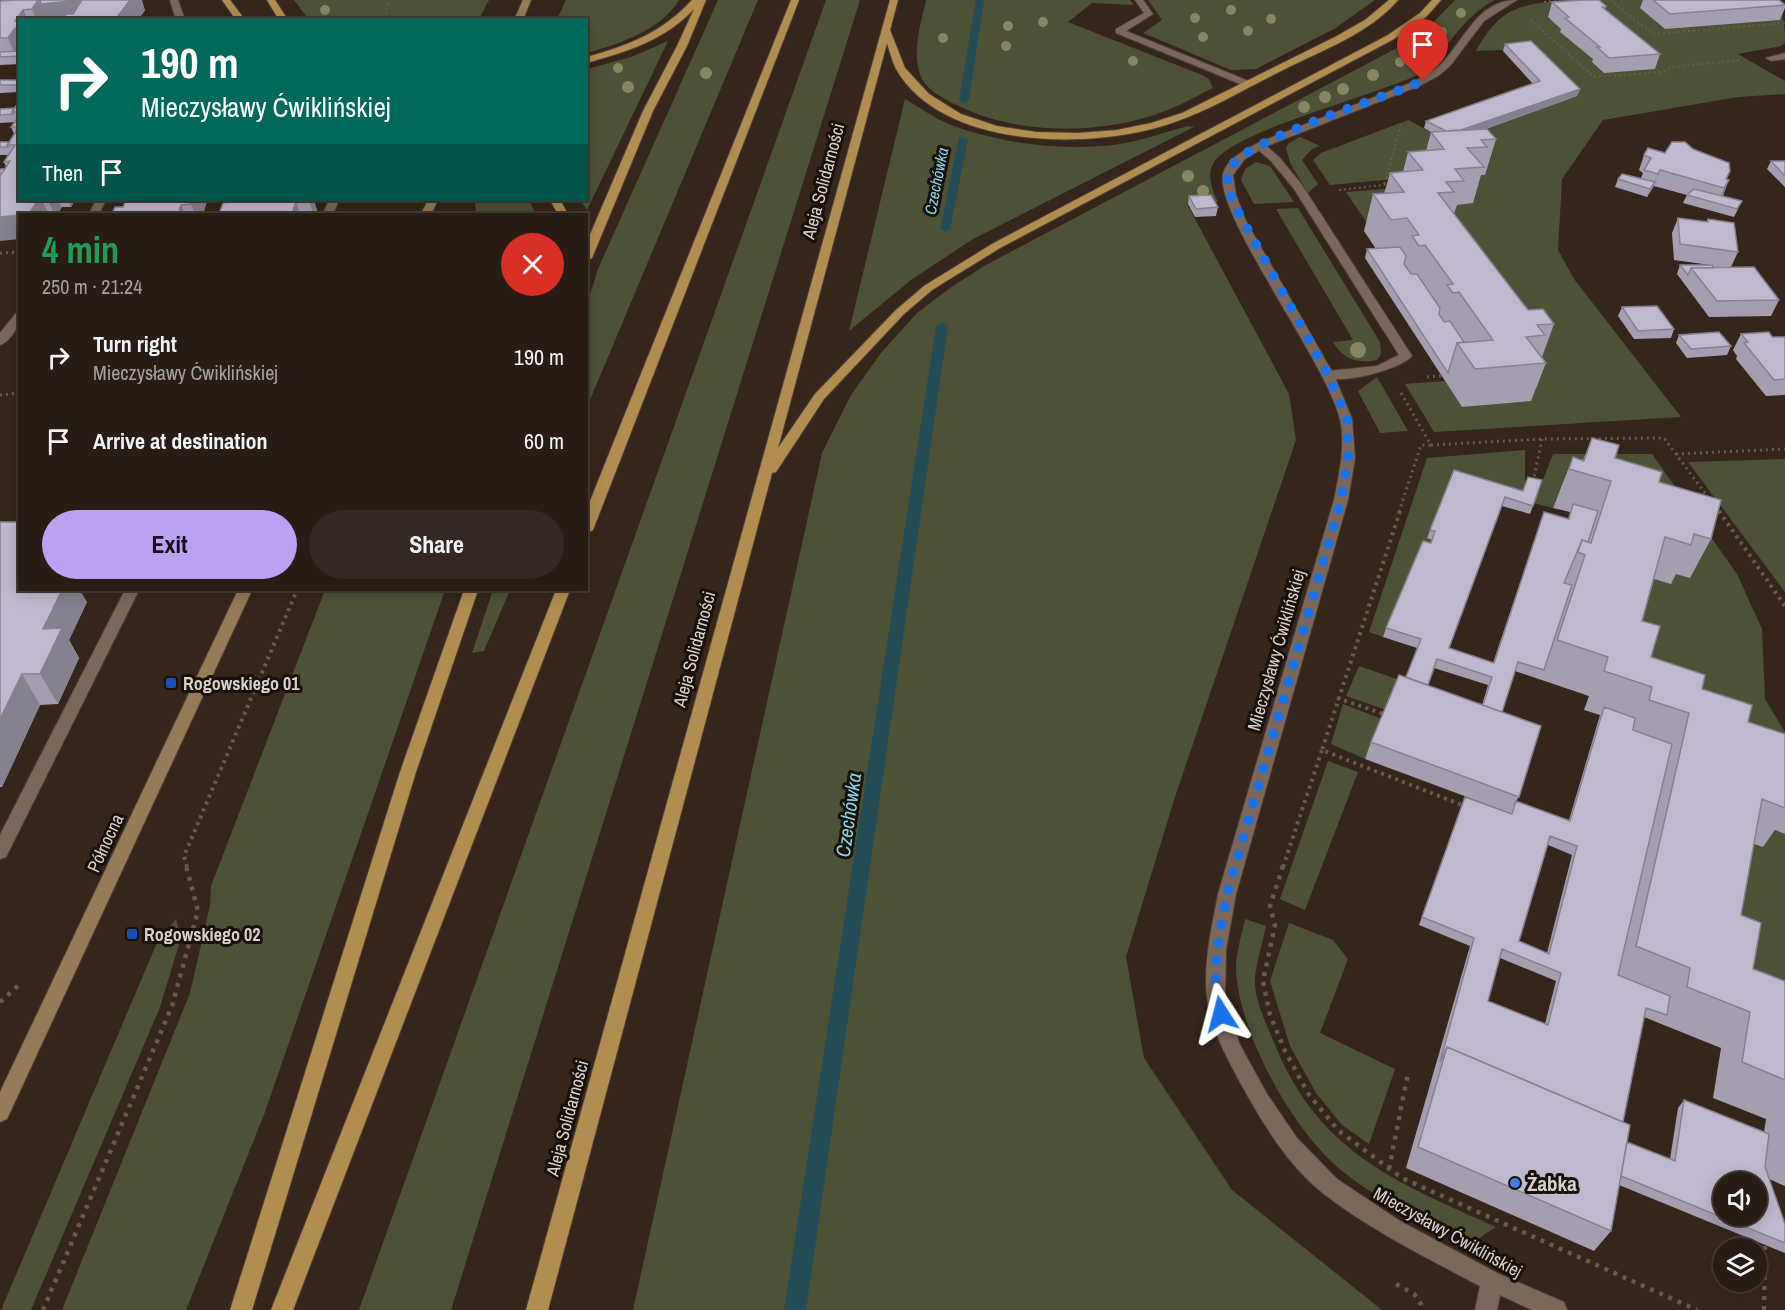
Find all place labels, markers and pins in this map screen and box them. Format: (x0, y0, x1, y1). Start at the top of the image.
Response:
pin (1397, 19, 1448, 81)
place label: Rogowskiego 01 (183, 671, 300, 696)
marker: Rogowskiego 01 (164, 676, 178, 690)
place label: Rogowskiego 02 (144, 922, 260, 947)
marker: Rogowskiego 02 (125, 927, 139, 941)
place label: Żabka (1527, 1169, 1577, 1198)
marker: Żabka (1508, 1176, 1522, 1190)

